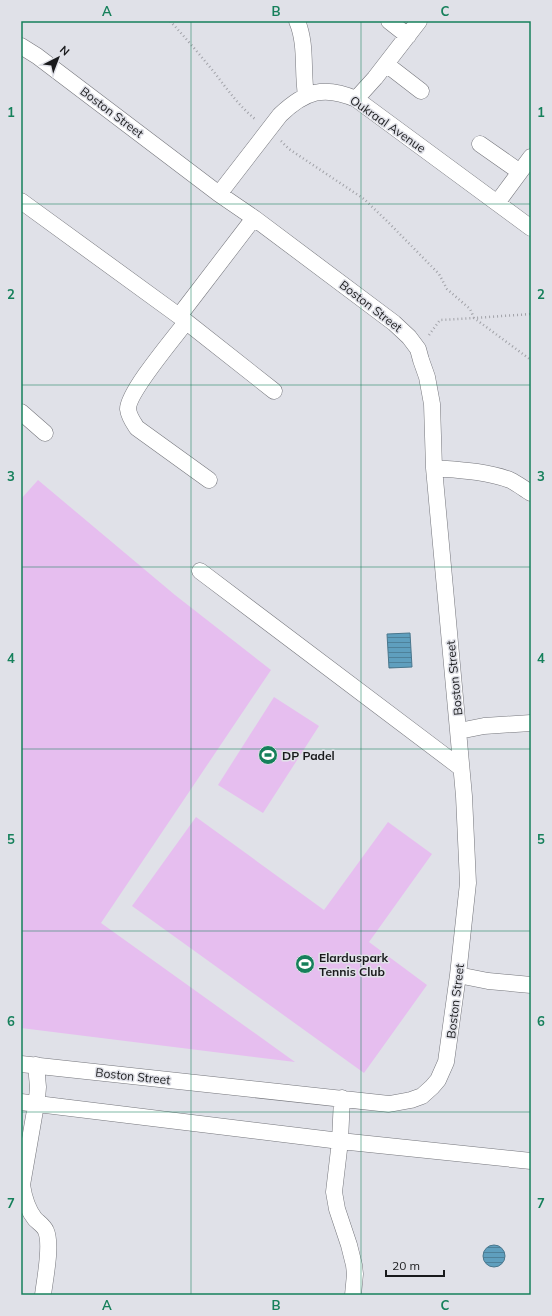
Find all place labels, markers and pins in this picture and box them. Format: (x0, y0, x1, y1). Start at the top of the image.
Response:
sports icon: DP Padel (257, 744, 279, 766)
place label: DP Padel (282, 748, 335, 763)
place label: Elarduspark Tennis Club (319, 950, 389, 979)
sports icon: Elarduspark Tennis Club (294, 953, 316, 975)

